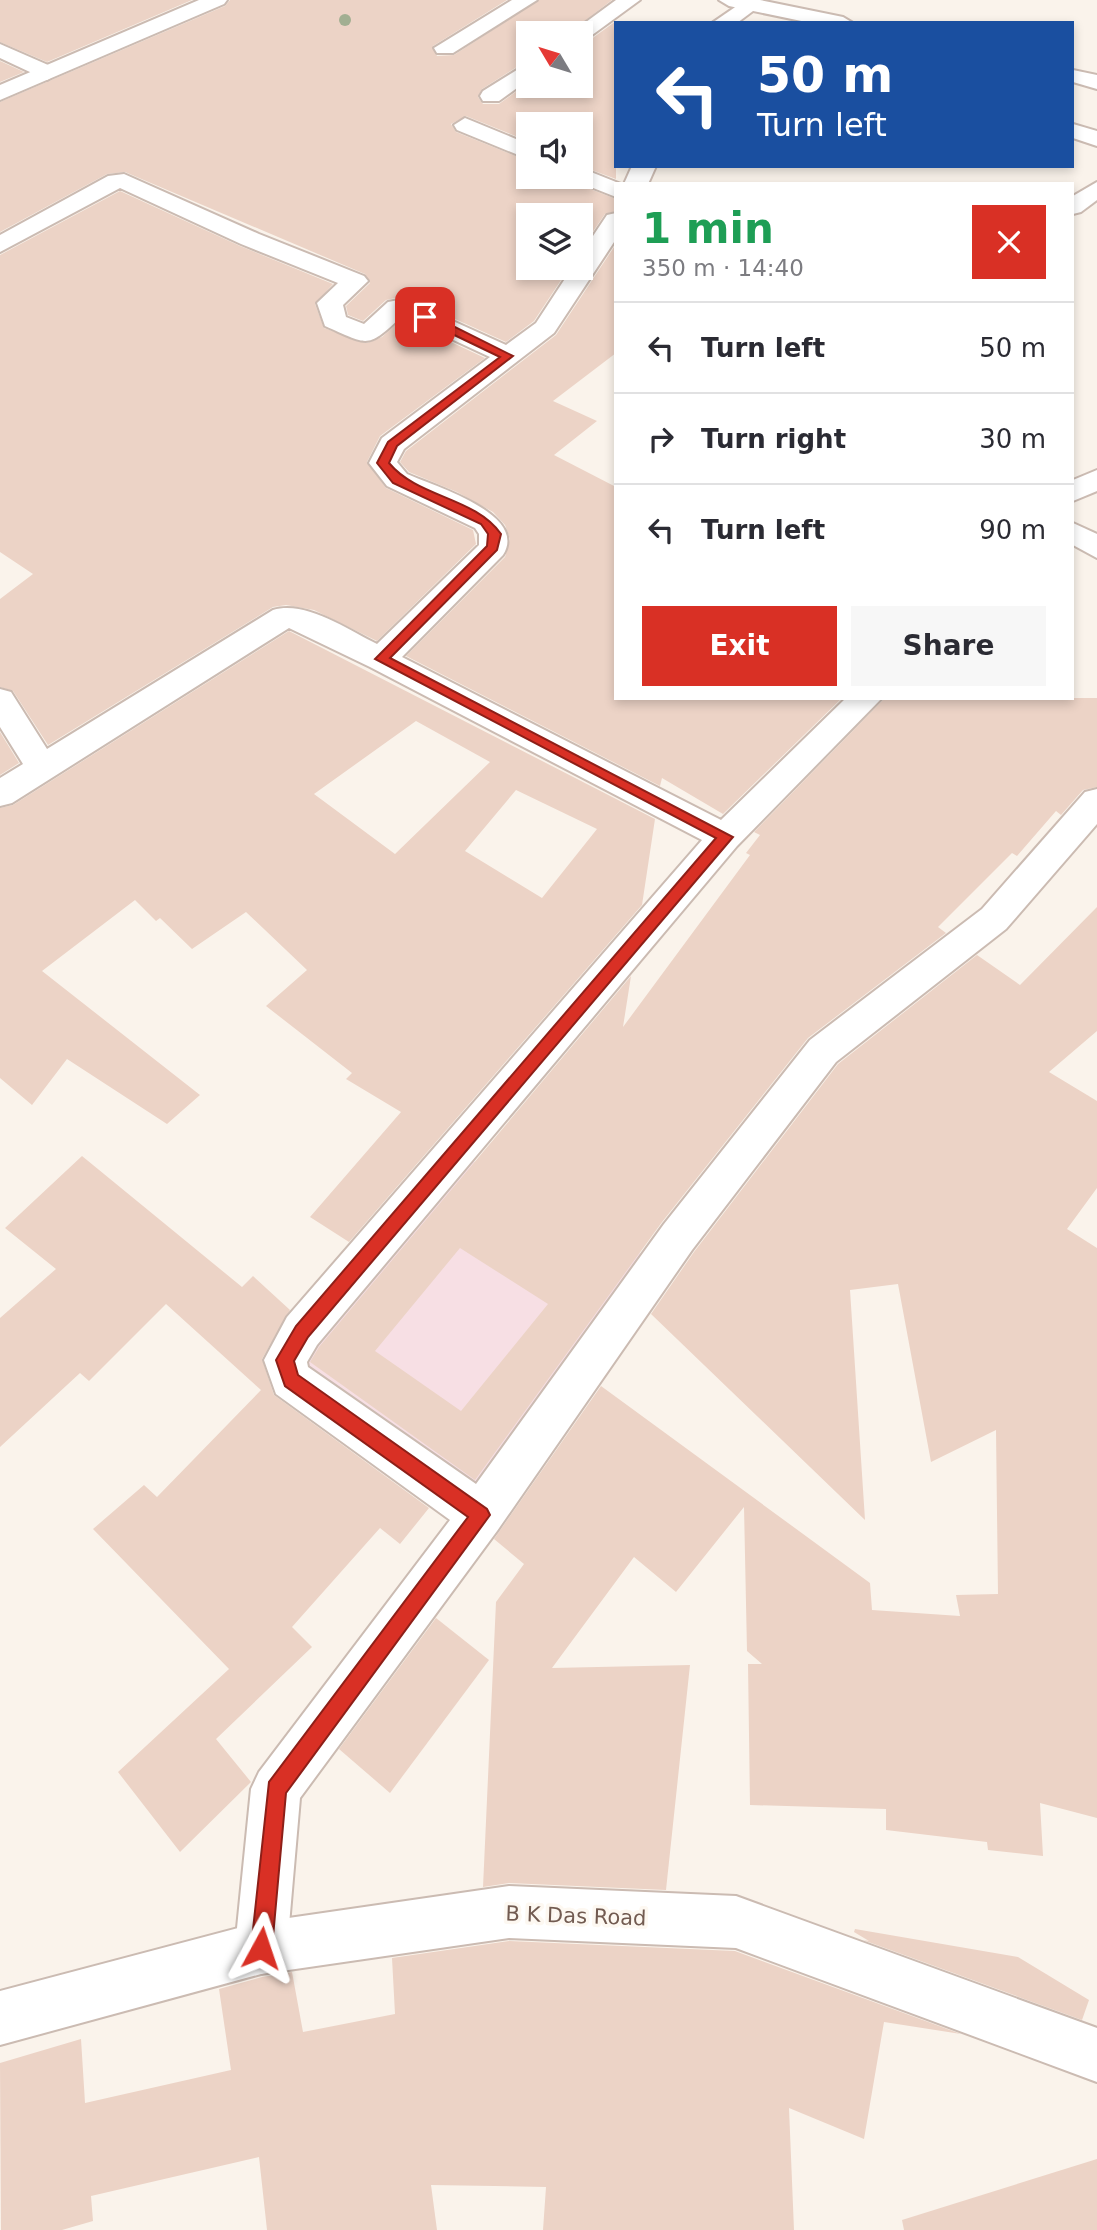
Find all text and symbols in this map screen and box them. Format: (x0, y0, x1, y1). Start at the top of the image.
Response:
north arrow (516, 21, 593, 98)
map controls (516, 21, 593, 280)
text: 50 m (757, 47, 893, 104)
icon: left (642, 49, 733, 140)
text: Turn left (757, 106, 887, 144)
button: sound (516, 112, 593, 189)
button: layers (516, 203, 593, 280)
text: 1 min (642, 204, 774, 253)
button: close (972, 205, 1046, 279)
text: 350 m · 14:40 (642, 255, 804, 281)
pin (395, 287, 455, 347)
icon: arrive (406, 298, 444, 336)
icon: left (642, 329, 680, 367)
text: Turn left (701, 333, 825, 363)
text: 50 m (979, 333, 1046, 363)
icon: right (642, 420, 680, 458)
text: Turn right (701, 424, 846, 454)
text: 30 m (979, 424, 1046, 454)
icon: left (642, 511, 680, 549)
text: Turn left (701, 515, 825, 545)
text: 90 m (979, 515, 1046, 545)
button: Exit (642, 606, 837, 686)
button: Share (851, 606, 1046, 686)
street label: B K Das Road (505, 1902, 647, 1930)
position arrow (224, 1911, 298, 1985)

